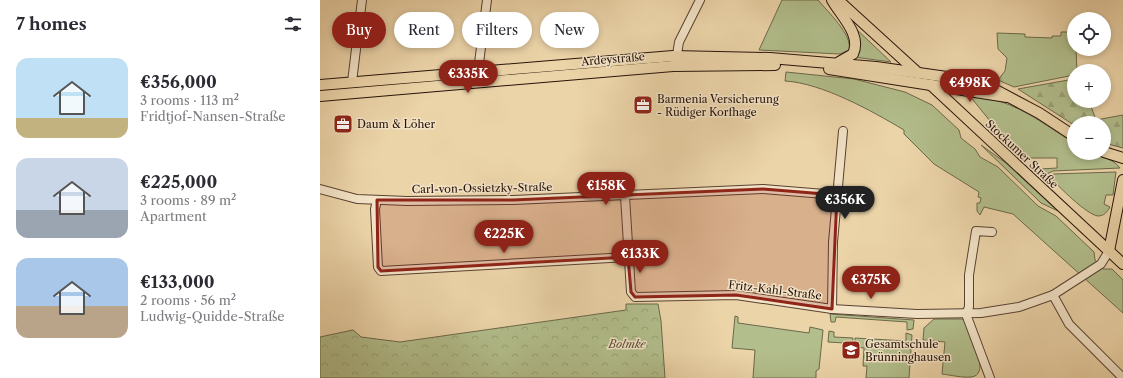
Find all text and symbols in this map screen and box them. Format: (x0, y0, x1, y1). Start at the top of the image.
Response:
chip: Buy (332, 12, 386, 48)
chip: Rent (394, 12, 454, 48)
chip: Filters (462, 12, 532, 48)
chip: New (540, 12, 599, 48)
map controls (1067, 12, 1111, 160)
button: locate (1067, 12, 1111, 56)
icon: filters (282, 13, 304, 35)
text: 7 homes (16, 14, 87, 34)
street label: Ardeystraße (580, 49, 645, 69)
pin: €335K (440, 60, 496, 94)
button: + (1067, 64, 1111, 108)
text: €335K (448, 65, 488, 81)
pin: €498K (942, 69, 998, 103)
text: €356,000 (140, 72, 217, 92)
icon: home (48, 74, 96, 122)
text: €498K (949, 74, 991, 90)
text: 3 rooms · 113 m² (140, 92, 239, 108)
place label: Barmenia Versicherung - Rüdiger Korfhage (657, 92, 779, 119)
office icon: Barmenia Versicherung - Rüdiger Korfhage (632, 94, 654, 116)
text: Fridtjof-Nansen-Straße (140, 108, 286, 124)
office icon: Daum & Löher (332, 113, 354, 135)
button: − (1067, 116, 1111, 160)
place label: Daum & Löher (357, 117, 435, 131)
street label: Stockumer Straße (983, 117, 1061, 191)
text: €225,000 (140, 172, 217, 192)
pin: €158K (578, 172, 634, 206)
icon: home (48, 174, 96, 222)
text: €158K (586, 177, 626, 193)
street label: Carl-von-Ossietzky-Straße (412, 180, 552, 196)
pin: €356K (817, 186, 873, 220)
text: €356K (825, 191, 865, 207)
text: 3 rooms · 89 m² (140, 192, 236, 208)
text: Apartment (140, 208, 207, 224)
pin: €225K (476, 220, 532, 254)
text: €225K (483, 225, 525, 241)
pin: €133K (612, 240, 668, 274)
text: €133K (620, 245, 660, 261)
pin: €375K (843, 266, 899, 300)
text: €375K (851, 271, 891, 287)
text: €133,000 (140, 272, 215, 292)
icon: home (48, 274, 96, 322)
street label: Fritz-Kahl-Straße (728, 277, 822, 303)
text: 2 rooms · 56 m² (140, 292, 236, 308)
text: Ludwig-Quidde-Straße (140, 308, 285, 324)
park label: Bolmke (607, 337, 646, 351)
place label: Gesamtschule Brünninghausen (865, 337, 951, 364)
school or university icon: Gesamtschule Brünninghausen (840, 339, 862, 361)

